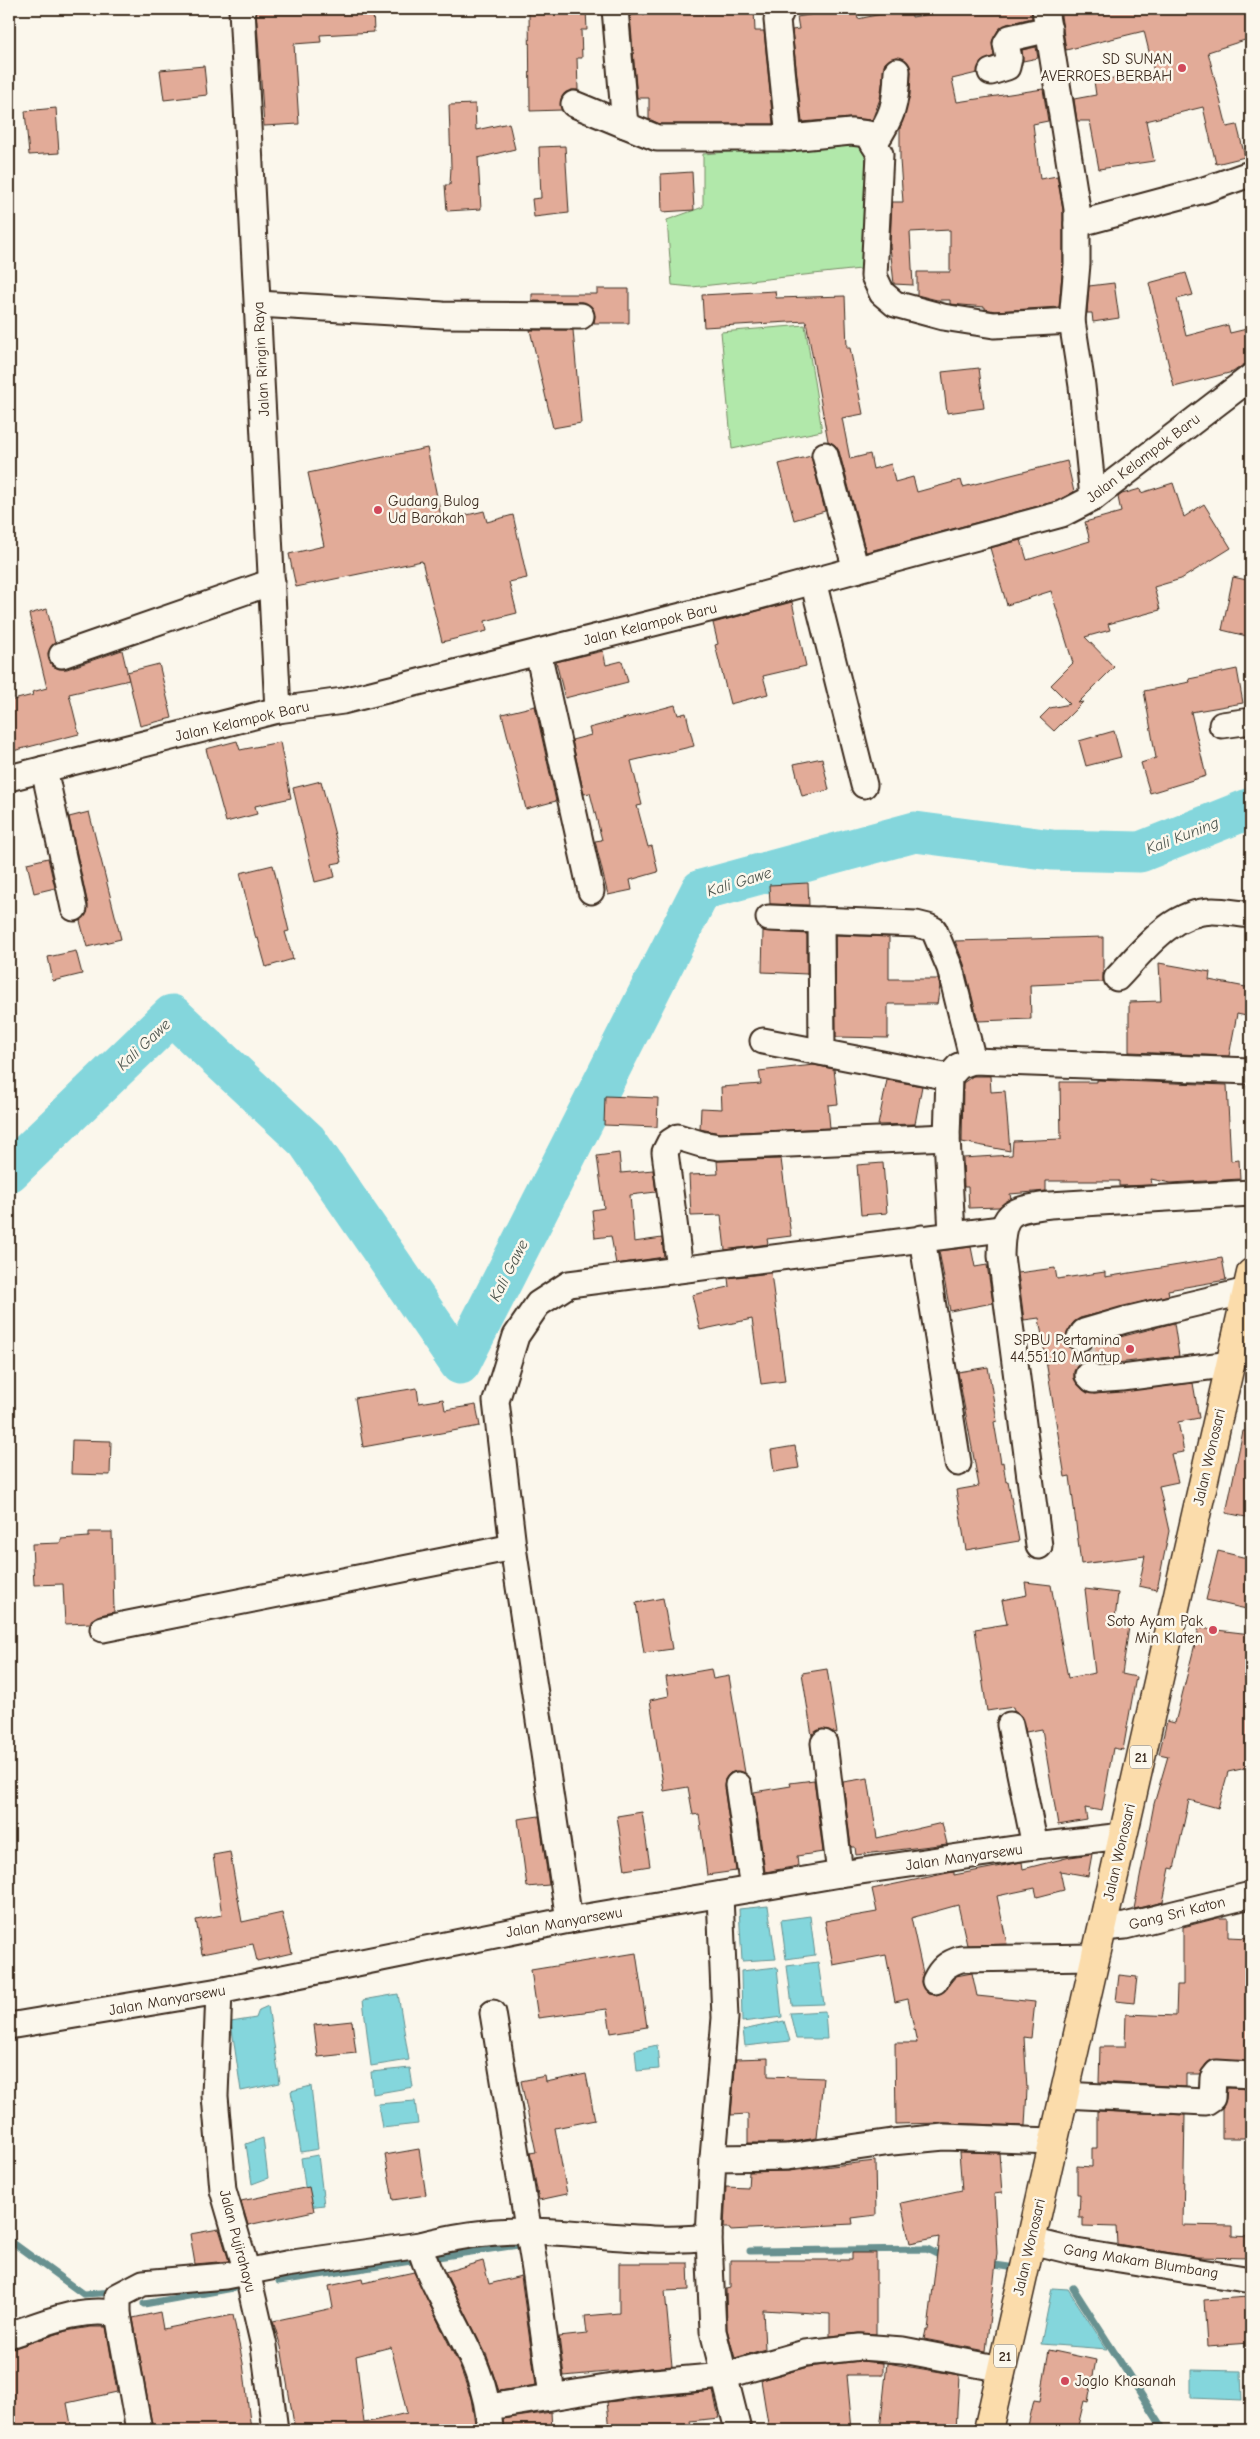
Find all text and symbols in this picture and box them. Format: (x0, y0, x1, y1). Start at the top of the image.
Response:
place label: SD SUNAN AVERROES BERBAH (1041, 50, 1172, 85)
marker: SD SUNAN AVERROES BERBAH (1176, 62, 1188, 74)
street label: Jalan Ringin Raya (249, 301, 273, 417)
street label: Jalan Kelampok Baru (1083, 410, 1203, 506)
place label: Gudang Bulog Ud Barokah (388, 492, 480, 527)
marker: Gudang Bulog Ud Barokah (372, 504, 384, 516)
street label: Jalan Kelampok Baru (581, 599, 719, 649)
street label: Jalan Kelampok Baru (173, 697, 311, 745)
water label: Kali Kuning (1143, 814, 1221, 858)
water label: Kali Gawe (705, 864, 774, 900)
water label: Kali Gawe (113, 1015, 174, 1074)
water label: Kali Gawe (486, 1237, 532, 1304)
place label: SPBU Pertamina 44.551.10 Mantup (1010, 1331, 1120, 1366)
marker: SPBU Pertamina 44.551.10 Mantup (1124, 1343, 1136, 1355)
street label: Jalan Wonosari (1189, 1407, 1229, 1507)
place label: Soto Ayam Pak Min Klaten (1107, 1612, 1204, 1647)
marker: Soto Ayam Pak Min Klaten (1207, 1624, 1219, 1636)
road number: 21 (1130, 1745, 1152, 1768)
street label: Jalan Wonosari (1099, 1802, 1139, 1902)
street label: Jalan Manyarsewu (904, 1840, 1024, 1874)
street label: Gang Sri Katon (1127, 1892, 1227, 1934)
street label: Jalan Manyarsewu (504, 1903, 624, 1941)
street label: Jalan Manyarsewu (107, 1981, 227, 2019)
street label: Jalan Pujirahayu (216, 2188, 260, 2294)
street label: Jalan Wonosari (1009, 2197, 1049, 2297)
street label: Gang Makam Blumbang (1062, 2240, 1220, 2282)
road number: 21 (994, 2344, 1016, 2368)
place label: Joglo Khasanah (1075, 2372, 1176, 2390)
marker: Joglo Khasanah (1059, 2375, 1071, 2387)

